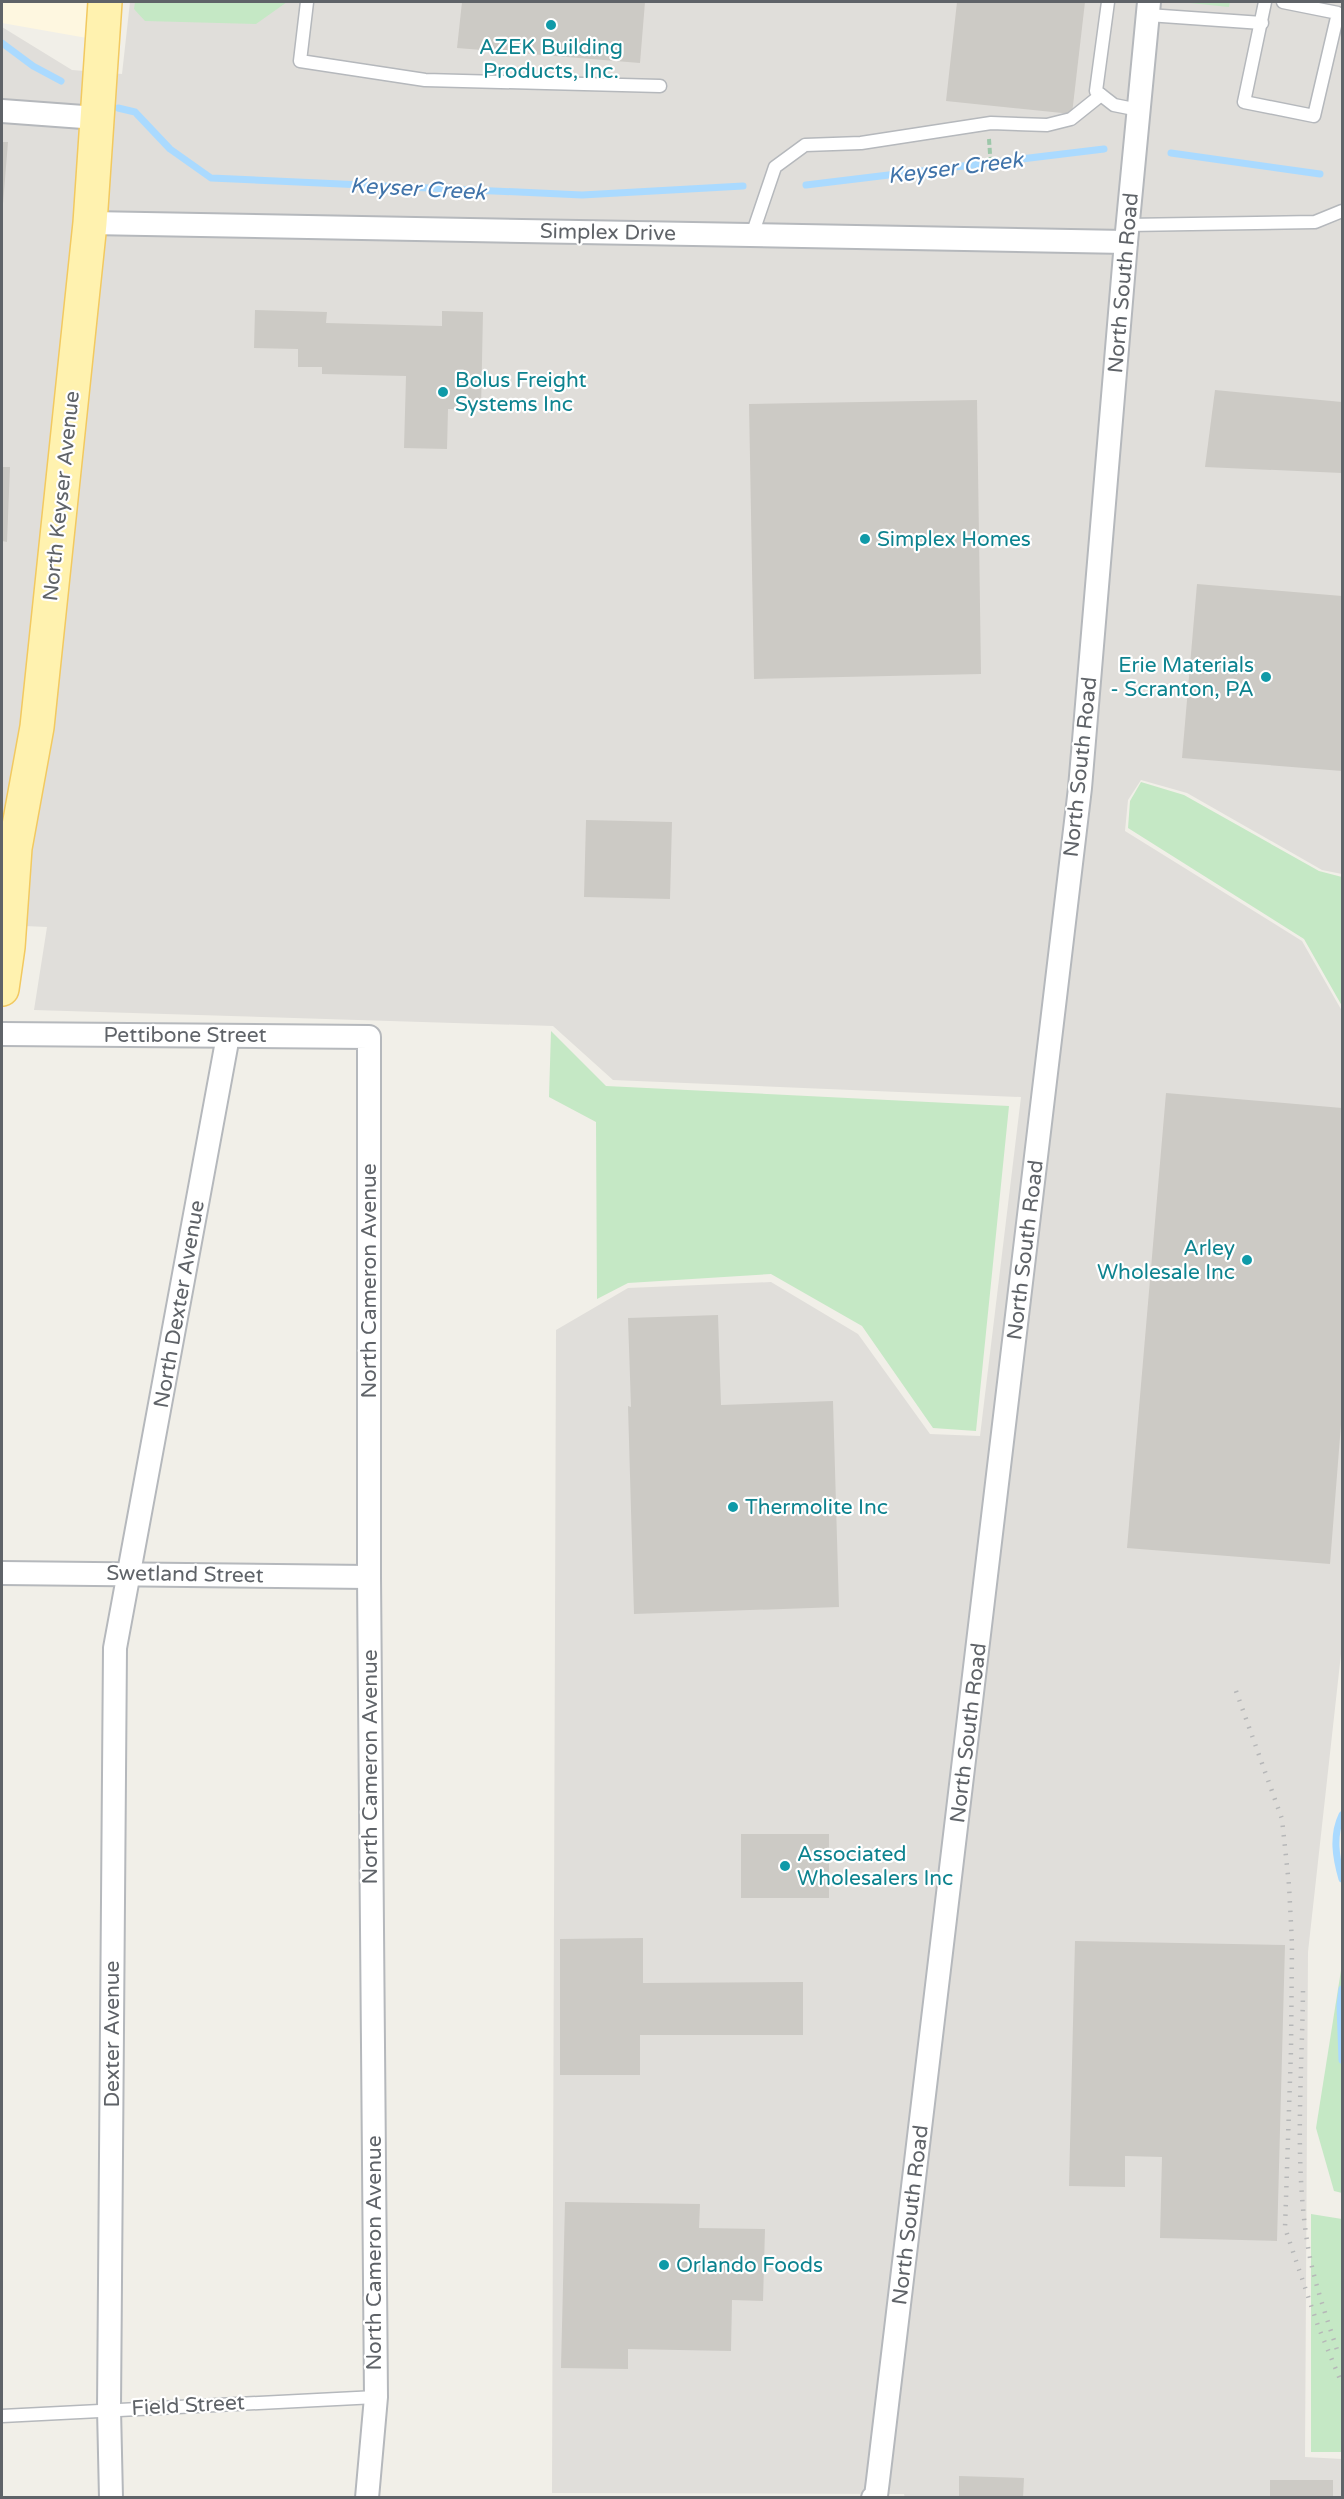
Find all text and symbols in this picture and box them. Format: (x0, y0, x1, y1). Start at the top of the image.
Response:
marker: AZEK Building Products, Inc. (544, 18, 558, 32)
place label: AZEK Building Products, Inc. (479, 35, 623, 84)
water label: Keyser Creek (886, 147, 1026, 189)
water label: Keyser Creek (349, 172, 489, 206)
street label: North South Road (1103, 192, 1144, 374)
street label: Simplex Drive (540, 219, 676, 246)
place label: Bolus Freight Systems Inc (455, 368, 587, 417)
marker: Bolus Freight Systems Inc (436, 385, 450, 399)
street label: North Keyser Avenue (38, 390, 85, 602)
place label: Simplex Homes (877, 527, 1031, 552)
marker: Simplex Homes (858, 532, 872, 546)
place label: Erie Materials - Scranton, PA (1110, 653, 1254, 702)
marker: Erie Materials - Scranton, PA (1259, 670, 1273, 684)
street label: North South Road (1059, 676, 1102, 858)
street label: Pettibone Street (103, 1023, 267, 1048)
street label: North South Road (1002, 1159, 1049, 1342)
street label: North Cameron Avenue (357, 1163, 382, 1399)
street label: North Dexter Avenue (149, 1198, 210, 1410)
place label: Arley Wholesale Inc (1097, 1236, 1235, 1285)
marker: Arley Wholesale Inc (1240, 1253, 1254, 1267)
place label: Thermolite Inc (745, 1495, 888, 1520)
marker: Thermolite Inc (726, 1500, 740, 1514)
street label: Swetland Street (106, 1561, 264, 1588)
street label: North South Road (945, 1642, 992, 1825)
street label: North Cameron Avenue (358, 1649, 383, 1885)
place label: Associated Wholesalers Inc (797, 1842, 953, 1891)
marker: Associated Wholesalers Inc (778, 1859, 792, 1873)
street label: Dexter Avenue (100, 1960, 125, 2107)
street label: North South Road (887, 2124, 934, 2307)
street label: North Cameron Avenue (362, 2135, 387, 2371)
place label: Orlando Foods (676, 2253, 823, 2278)
marker: Orlando Foods (657, 2258, 671, 2272)
street label: Field Street (131, 2390, 245, 2421)

